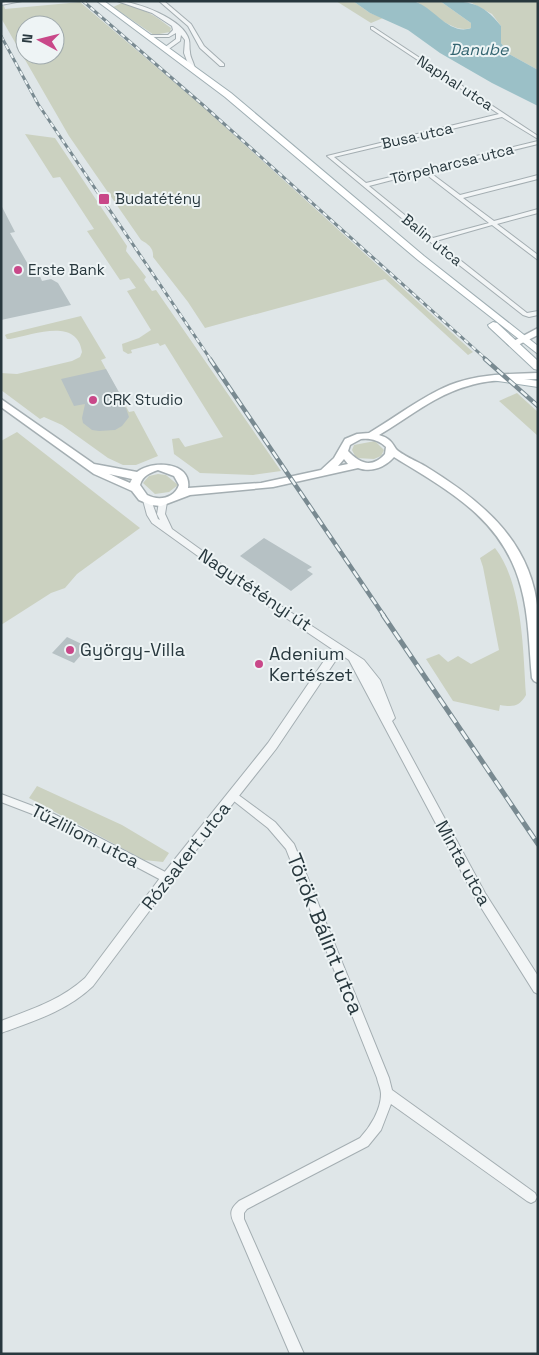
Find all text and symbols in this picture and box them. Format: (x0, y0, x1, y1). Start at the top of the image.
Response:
north arrow (15, 15, 65, 65)
text: N (18, 33, 37, 44)
water label: Danube (449, 39, 509, 60)
street label: Naphal utca (414, 51, 497, 114)
street label: Busa utca (379, 118, 455, 153)
street label: Törpeharcsa utca (388, 139, 516, 188)
place label: Budatétény (115, 189, 201, 208)
marker: Budatétény (97, 192, 111, 206)
street label: Balin utca (398, 209, 467, 270)
place label: Erste Bank (28, 260, 105, 279)
marker: Erste Bank (12, 264, 24, 276)
place label: CRK Studio (103, 390, 183, 409)
marker: CRK Studio (87, 394, 99, 406)
street label: Nagytétényi út (194, 543, 316, 636)
place label: György-Villa (80, 638, 185, 661)
place label: Adenium Kertészet (269, 642, 353, 686)
marker: György-Villa (64, 644, 76, 656)
marker: Adenium Kertészet (253, 658, 265, 670)
street label: Rózsakert utca (136, 797, 235, 914)
street label: Tűzliliom utca (27, 798, 143, 873)
street label: Minta utca (431, 816, 496, 909)
street label: Török Bálint utca (281, 849, 370, 1018)

